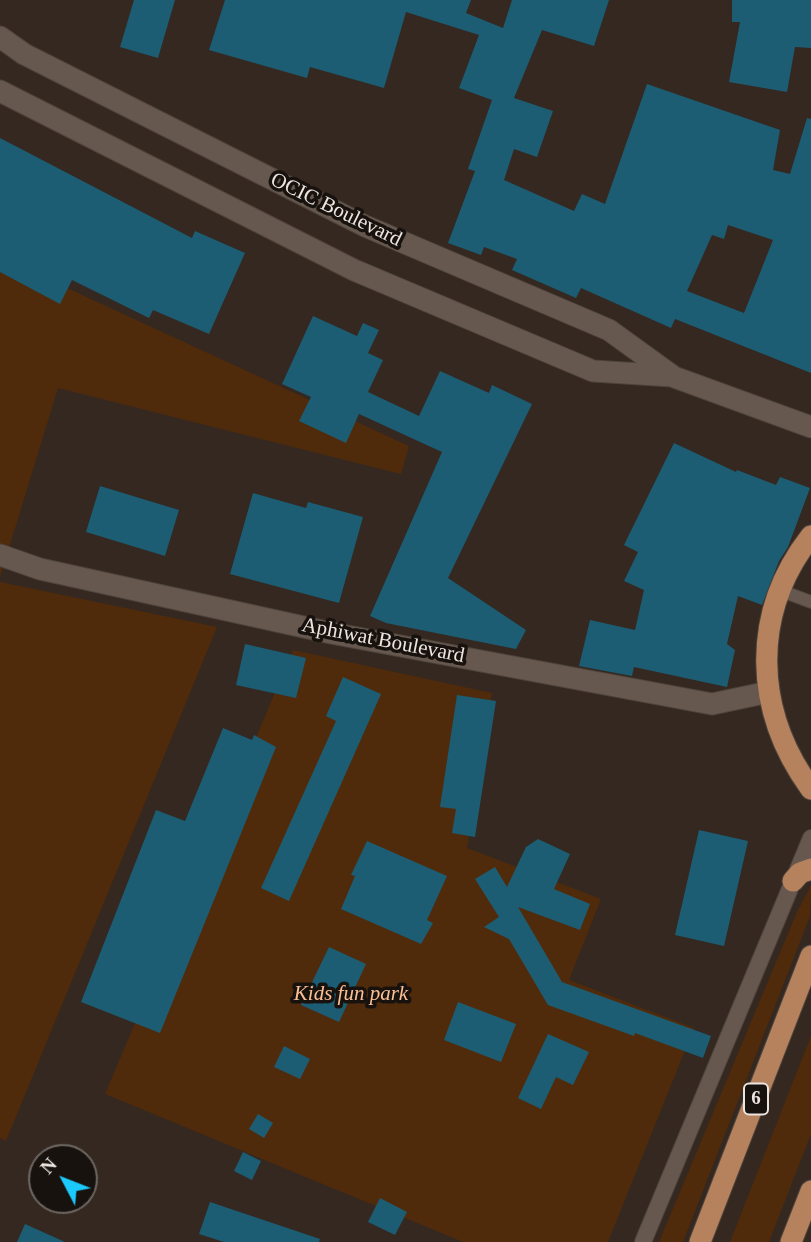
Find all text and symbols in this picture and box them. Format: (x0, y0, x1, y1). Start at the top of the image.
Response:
street label: OCIC Boulevard (266, 167, 406, 253)
street label: Aphiwat Boulevard (300, 613, 466, 669)
park label: Kids fun park (294, 981, 408, 1007)
road number: 6 (744, 1084, 768, 1114)
north arrow (28, 1144, 98, 1214)
text: N (36, 1154, 61, 1178)

